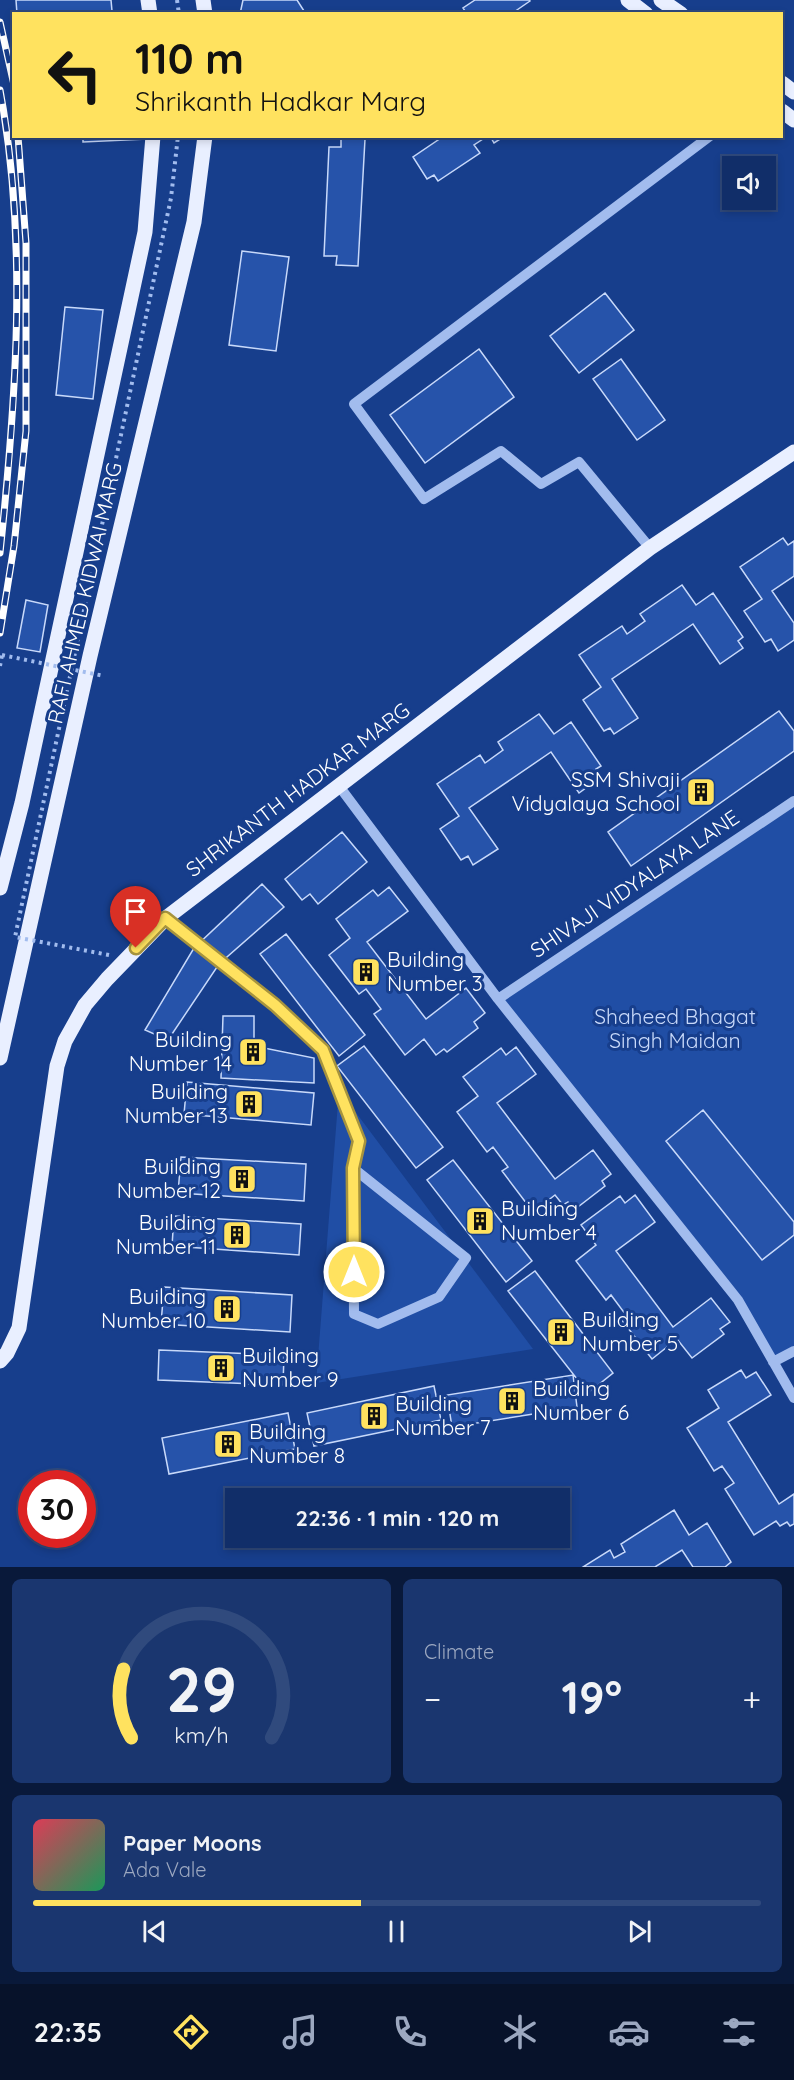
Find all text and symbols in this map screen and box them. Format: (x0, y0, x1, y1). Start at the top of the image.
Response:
text: 110 m (135, 32, 244, 85)
icon: left (36, 36, 114, 114)
text: Shrikanth Hadkar Marg (135, 84, 426, 118)
map controls (722, 156, 776, 210)
button: sound (722, 156, 776, 210)
street label: RAFI AHMED KIDWAI MARG (41, 459, 127, 726)
street label: SHRIKANTH HADKAR MARG (180, 696, 414, 882)
place label: SSM Shivaji Vidyalaya School (511, 766, 680, 816)
building icon: SSM Shivaji Vidyalaya School (685, 776, 717, 808)
street label: SHIVAJI VIDYALAYA LANE (525, 804, 744, 963)
pin (110, 886, 161, 948)
icon: arrive (119, 895, 152, 928)
place label: Building Number 3 (387, 946, 483, 996)
building icon: Building Number 3 (350, 956, 382, 988)
park label: Shaheed Bhagat Singh Maidan (594, 1003, 756, 1053)
place label: Building Number 14 (129, 1026, 232, 1076)
building icon: Building Number 14 (237, 1036, 269, 1068)
place label: Building Number 13 (124, 1078, 228, 1128)
building icon: Building Number 13 (233, 1088, 265, 1120)
place label: Building Number 12 (117, 1153, 221, 1203)
building icon: Building Number 12 (226, 1163, 258, 1195)
place label: Building Number 4 (501, 1195, 597, 1245)
building icon: Building Number 4 (464, 1205, 496, 1237)
place label: Building Number 11 (116, 1209, 216, 1259)
building icon: Building Number 11 (221, 1219, 253, 1251)
position arrow (322, 1240, 386, 1304)
place label: Building Number 10 (101, 1283, 206, 1333)
building icon: Building Number 10 (211, 1293, 243, 1325)
place label: Building Number 5 (582, 1306, 678, 1356)
building icon: Building Number 5 (545, 1316, 577, 1348)
place label: Building Number 9 (242, 1342, 339, 1392)
building icon: Building Number 9 (205, 1352, 237, 1384)
place label: Building Number 6 (533, 1375, 629, 1425)
building icon: Building Number 6 (496, 1385, 528, 1417)
place label: Building Number 7 (395, 1390, 491, 1440)
building icon: Building Number 7 (358, 1400, 390, 1432)
place label: Building Number 8 (249, 1418, 345, 1468)
building icon: Building Number 8 (212, 1428, 244, 1460)
speed limit sign: 30 (18, 1470, 96, 1548)
text: 22:36 · 1 min · 120 m (296, 1504, 499, 1532)
text: Climate (424, 1639, 494, 1664)
text: 29 (166, 1650, 237, 1728)
text: 19° (561, 1669, 622, 1725)
text: − (424, 1678, 441, 1719)
text: + (742, 1678, 761, 1719)
text: km/h (174, 1722, 229, 1748)
text: Paper Moons (123, 1829, 262, 1857)
text: Ada Vale (123, 1857, 207, 1882)
icon: previous (138, 1915, 171, 1948)
icon: pause (380, 1915, 413, 1948)
icon: next (623, 1915, 656, 1948)
icon: directions (170, 2011, 212, 2053)
icon: music (279, 2011, 321, 2053)
icon: phone (389, 2011, 431, 2053)
icon: climate (499, 2011, 541, 2053)
icon: car (608, 2011, 650, 2053)
icon: filters (718, 2011, 760, 2053)
text: 22:35 (34, 2015, 102, 2049)

